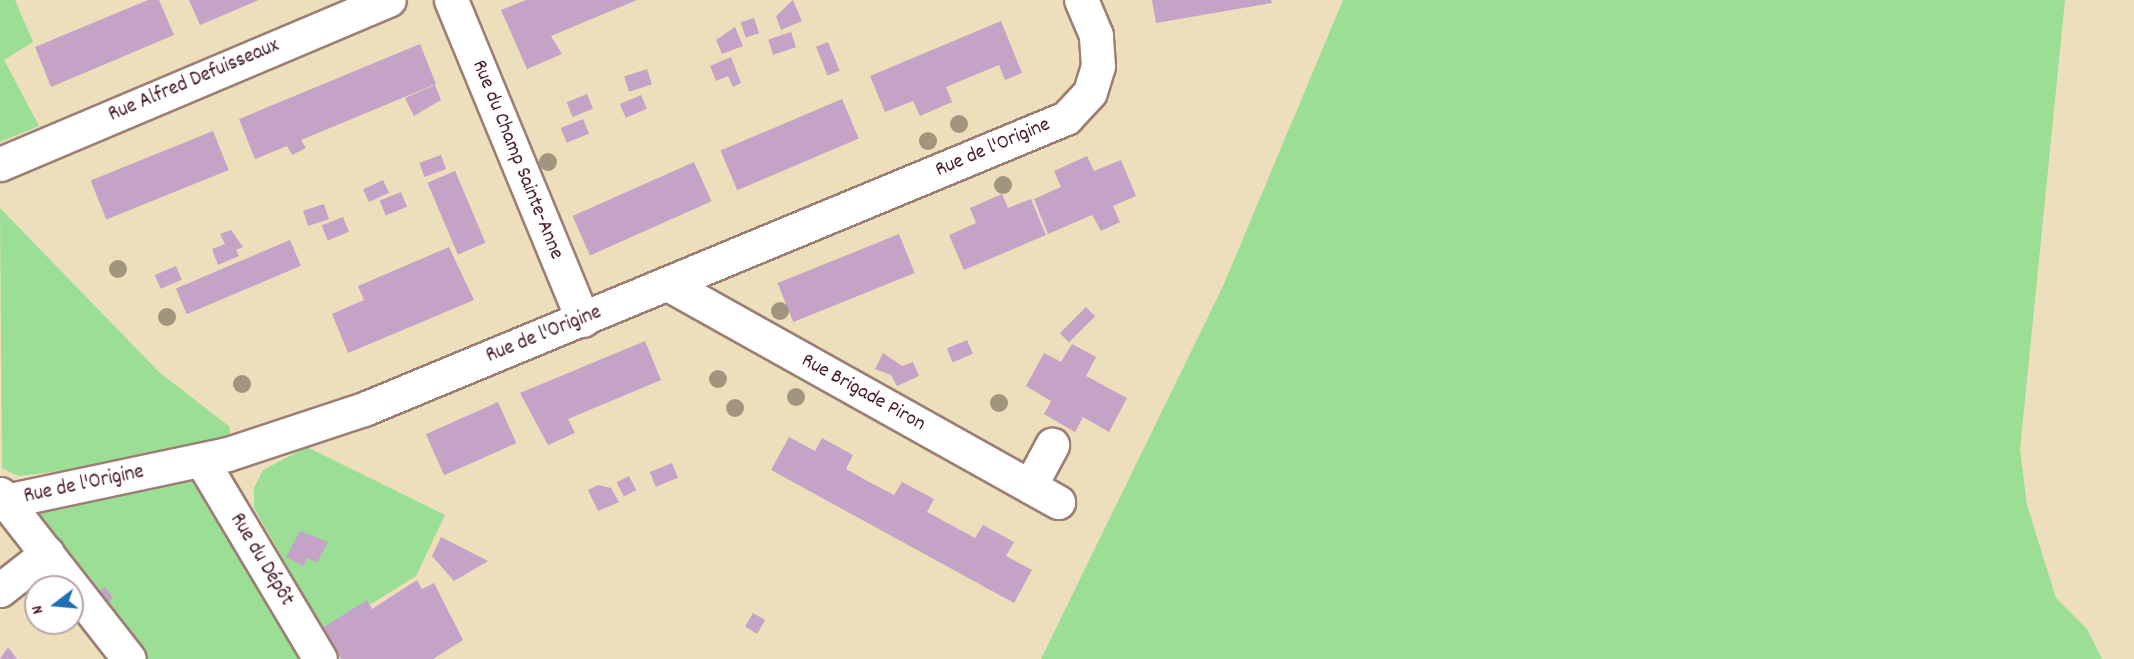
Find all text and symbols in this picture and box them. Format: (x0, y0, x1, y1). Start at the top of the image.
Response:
street label: Rue Alfred Defuisseaux (105, 34, 283, 128)
street label: Rue du Champ Sainte-Anne (465, 57, 569, 263)
street label: Rue de l'Origine (932, 113, 1054, 183)
street label: Rue de l'Origine (483, 300, 605, 370)
street label: Rue Brigade Piron (797, 349, 929, 437)
street label: Rue de l'Origine (22, 460, 146, 510)
street label: Rue du Dépôt (223, 509, 299, 611)
north arrow (24, 575, 84, 635)
text: N (26, 603, 50, 617)

